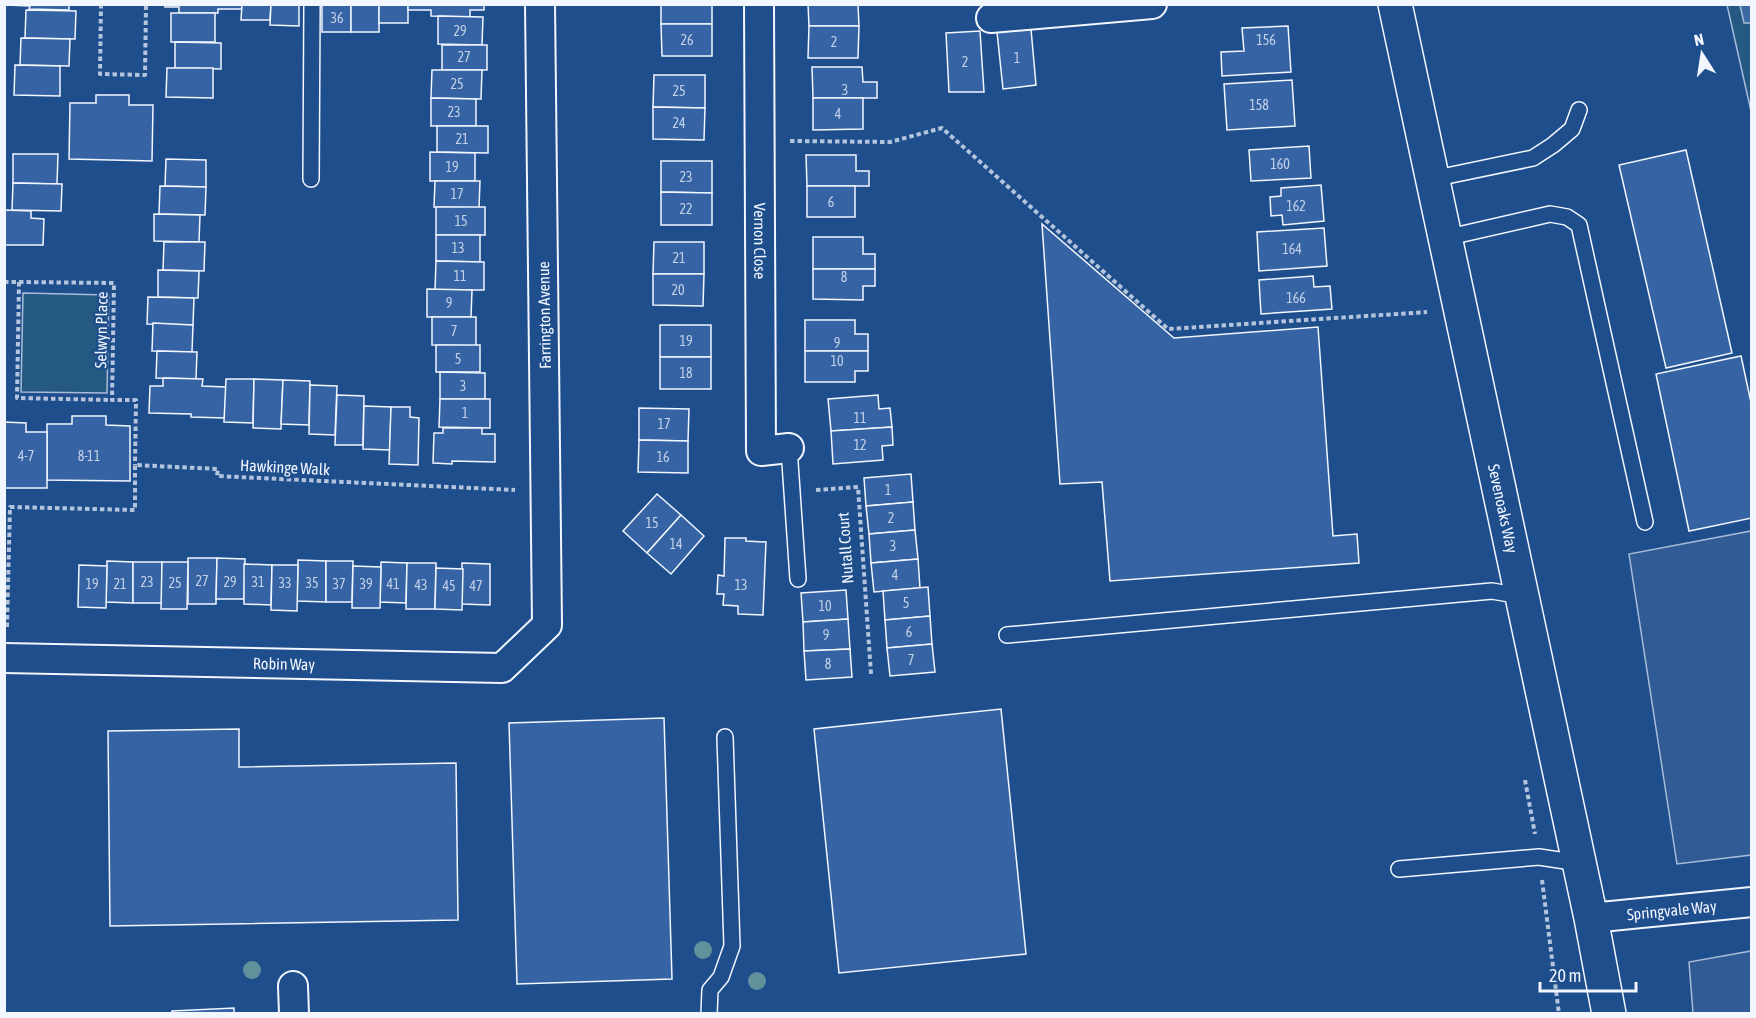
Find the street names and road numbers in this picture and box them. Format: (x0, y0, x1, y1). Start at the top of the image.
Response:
street label: Vernon Close (751, 203, 769, 279)
street label: Farrington Avenue (534, 261, 555, 369)
street label: Selwyn Place (91, 291, 112, 369)
street label: Hawkinge Walk (239, 456, 330, 479)
street label: Sevenoaks Way (1485, 462, 1522, 555)
street label: Nutall Court (834, 511, 856, 584)
street label: Robin Way (253, 654, 316, 674)
street label: Springvale Way (1626, 897, 1718, 924)

